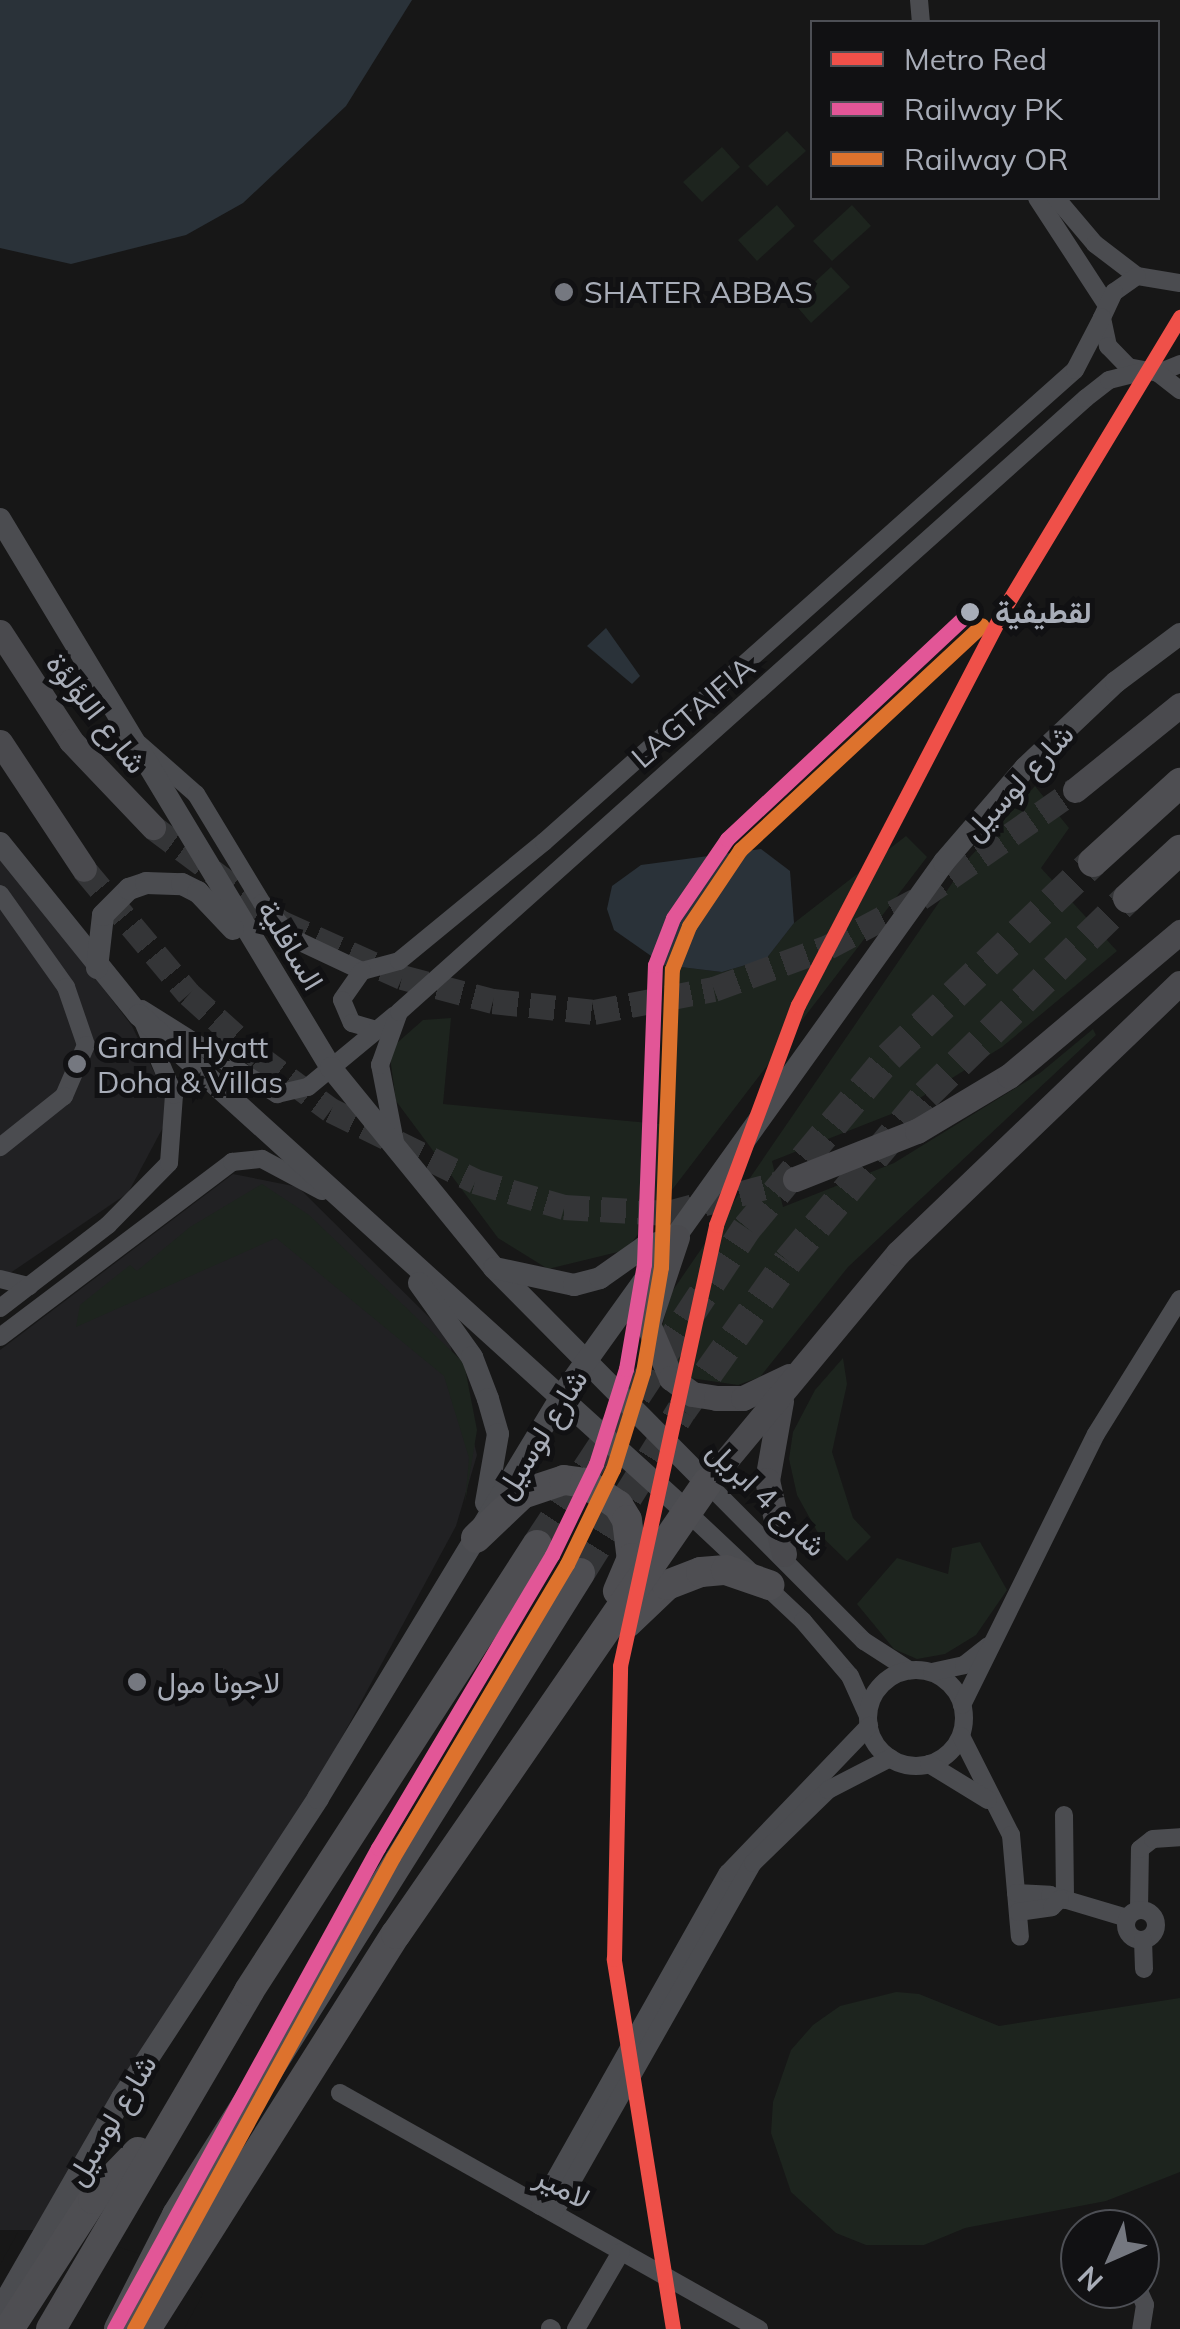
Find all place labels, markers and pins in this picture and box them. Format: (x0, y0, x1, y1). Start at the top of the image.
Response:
place label: SHATER ABBAS (584, 274, 813, 310)
marker: SHATER ABBAS (553, 281, 575, 303)
place label: لقطيفية (995, 594, 1092, 630)
marker: لقطيفية (954, 596, 986, 628)
place label: Grand Hyatt Doha & Villas (97, 1029, 283, 1100)
marker: Grand Hyatt Doha & Villas (66, 1053, 88, 1075)
place label: لاجونا مول (157, 1664, 280, 1700)
marker: لاجونا مول (126, 1671, 148, 1693)

